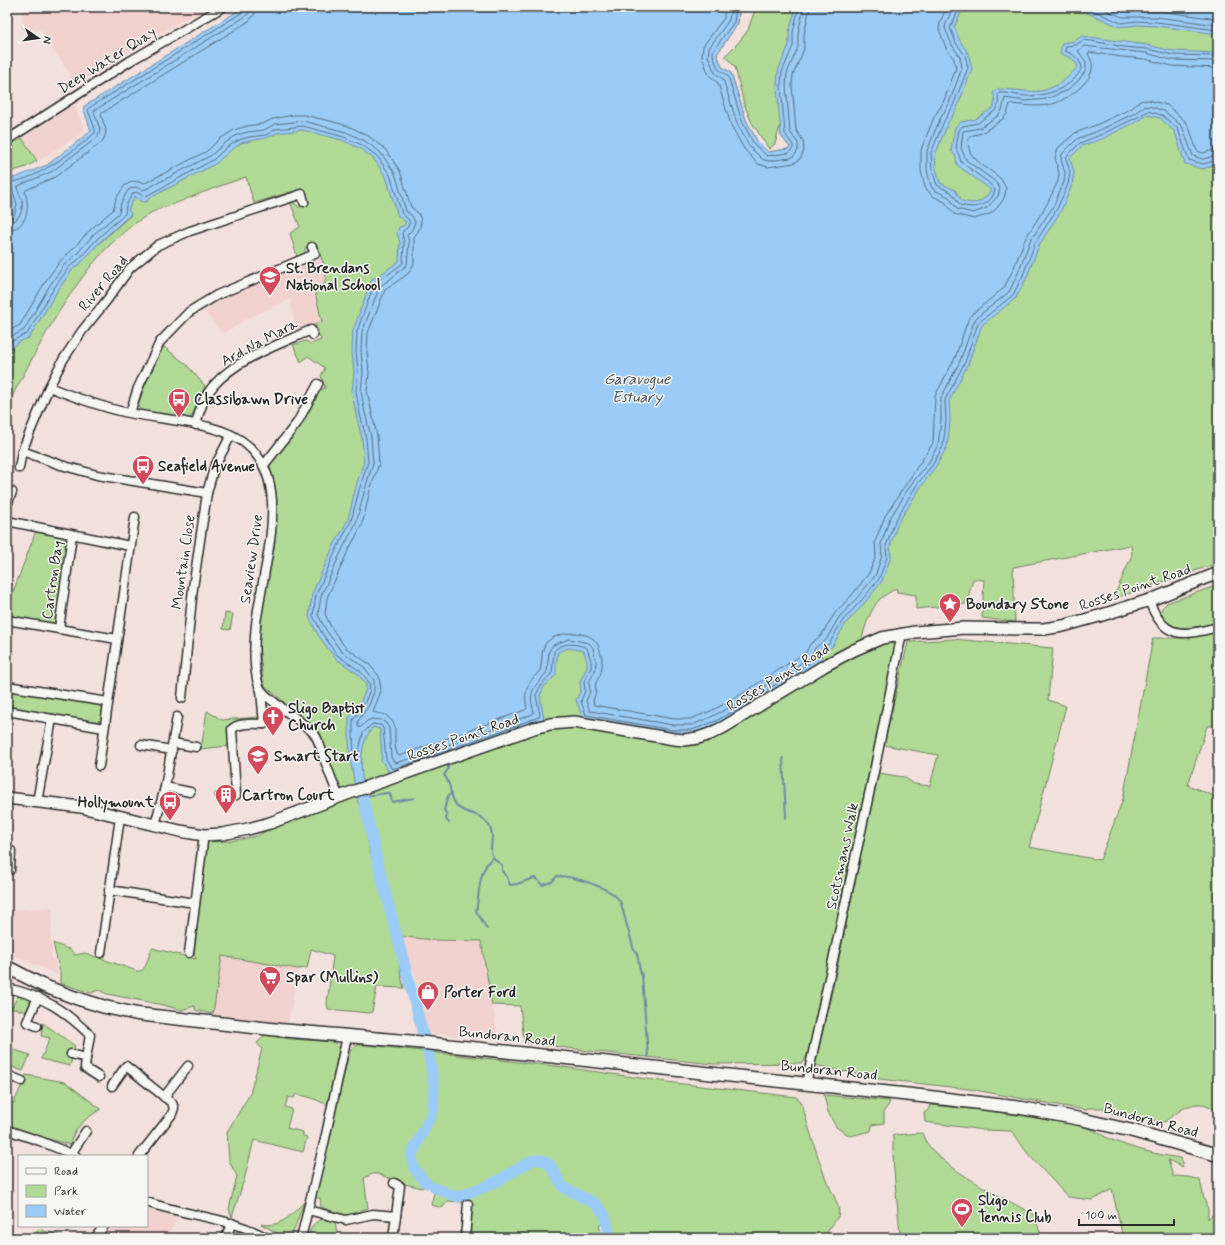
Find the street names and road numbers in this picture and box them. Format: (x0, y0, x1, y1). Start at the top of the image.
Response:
street label: Deep Water Quay (55, 23, 161, 99)
street label: River Road (75, 252, 133, 316)
street label: Ard Na Mara (218, 314, 302, 371)
street label: Mountain Close (167, 513, 201, 611)
street label: Seaview Drive (236, 513, 268, 605)
street label: Cartron Bay (38, 539, 68, 621)
street label: Rosses Point Road (1077, 559, 1194, 616)
street label: Rosses Point Road (723, 639, 834, 717)
street label: Rosses Point Road (405, 709, 522, 766)
street label: Scotsmans Walk (822, 801, 864, 911)
street label: Bundoran Road (458, 1022, 556, 1052)
street label: Bundoran Road (780, 1056, 878, 1086)
street label: Bundoran Road (1101, 1099, 1200, 1143)

